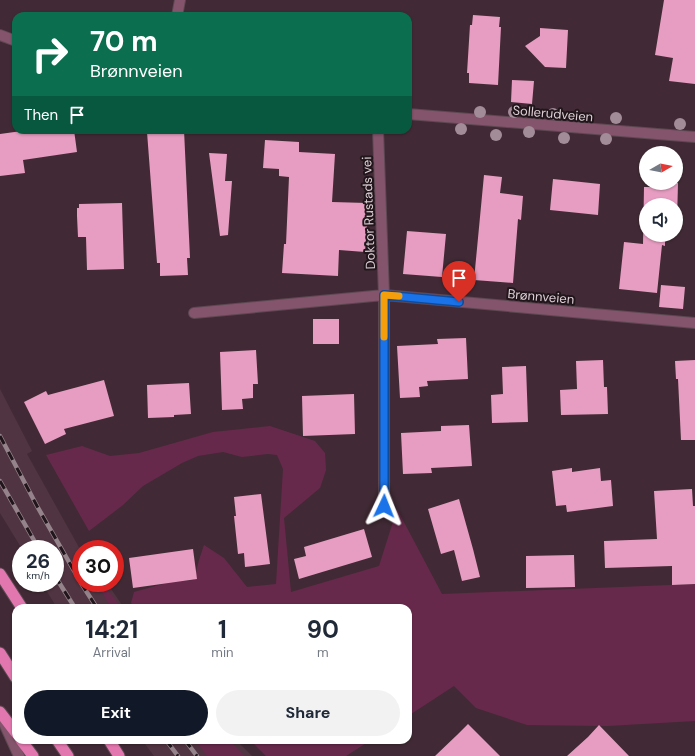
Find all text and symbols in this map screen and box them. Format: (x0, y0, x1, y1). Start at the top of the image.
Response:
text: 70 m (90, 23, 158, 60)
icon: right (24, 28, 76, 80)
text: Brønnveien (90, 59, 183, 83)
street label: Sollerudveien (512, 102, 594, 125)
icon: arrive (66, 104, 88, 126)
text: Then (24, 105, 58, 125)
north arrow (639, 146, 683, 190)
map controls (639, 146, 683, 242)
street label: Doktor Rustads vei (358, 156, 379, 270)
button: sound (639, 198, 683, 242)
pin (442, 261, 476, 302)
icon: arrive (448, 267, 470, 289)
street label: Brønnveien (507, 285, 575, 308)
position arrow (363, 485, 405, 527)
speed limit sign: 30 (72, 540, 124, 592)
text: 26 (26, 548, 50, 574)
text: km/h (26, 569, 50, 582)
text: 14:21 (85, 614, 138, 645)
text: 1 (218, 614, 227, 645)
text: 90 (307, 614, 339, 645)
text: Arrival (93, 644, 131, 661)
text: min (211, 644, 234, 661)
text: m (317, 644, 329, 661)
button: Exit (24, 690, 208, 736)
button: Share (216, 690, 400, 736)

